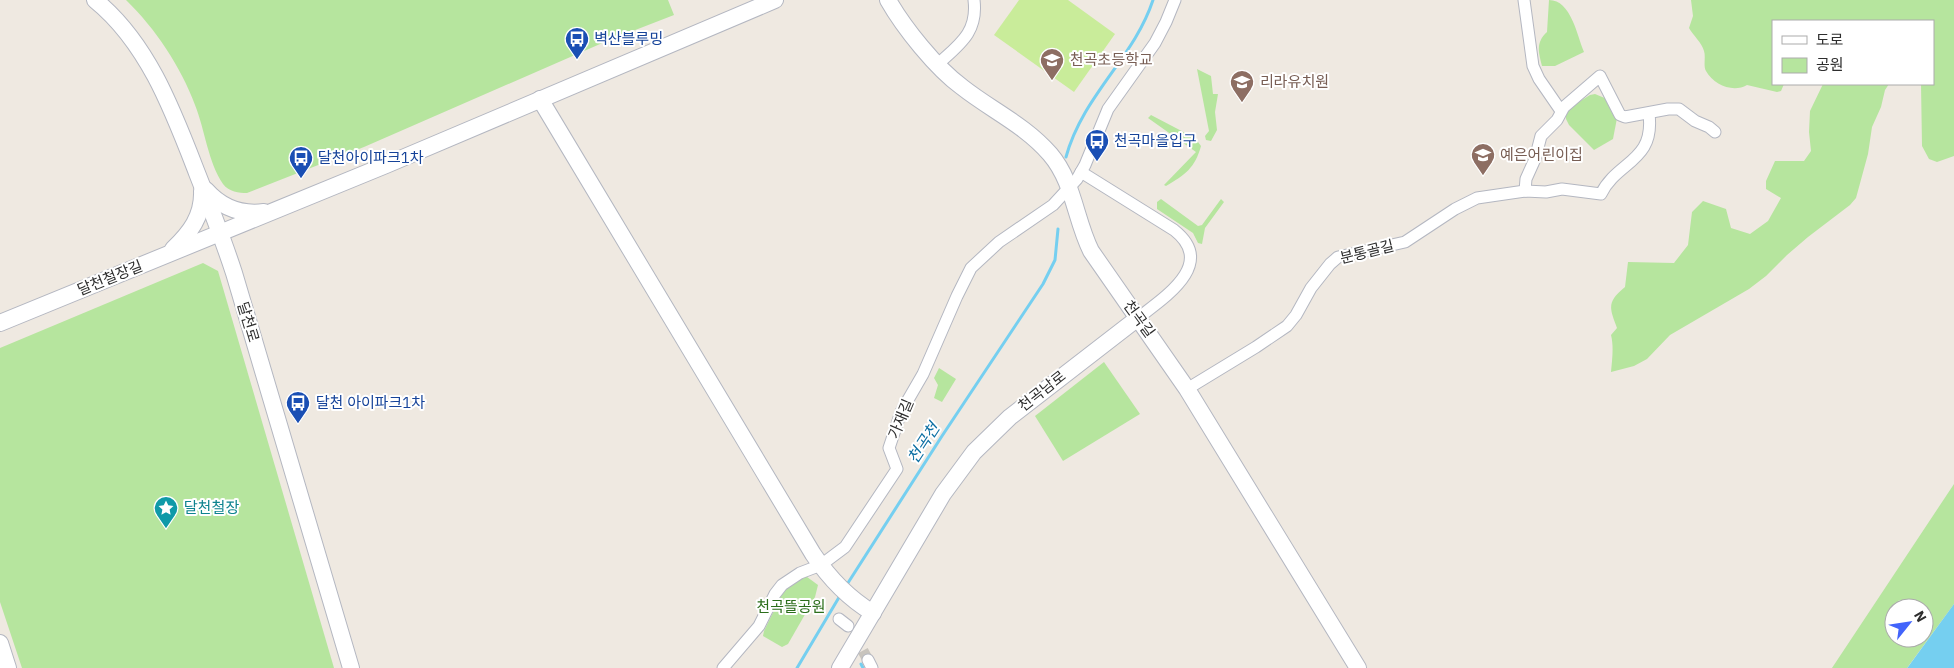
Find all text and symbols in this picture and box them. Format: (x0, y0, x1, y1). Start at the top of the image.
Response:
legend (1772, 20, 1934, 85)
bus stop icon: 벽산블루밍 (564, 26, 590, 60)
place label: 벽산블루밍 (594, 29, 663, 48)
text: 도로 (1816, 30, 1844, 49)
school or university icon: 천곡초등학교 (1039, 47, 1065, 81)
place label: 천곡초등학교 (1070, 50, 1153, 69)
text: 공원 (1816, 55, 1844, 74)
school or university icon: 리라유치원 (1229, 69, 1255, 103)
place label: 리라유치원 (1260, 72, 1329, 91)
bus stop icon: 천곡마을입구 (1084, 128, 1110, 162)
place label: 천곡마을입구 (1114, 131, 1197, 150)
school or university icon: 예은어린이집 (1470, 142, 1496, 176)
bus stop icon: 달천아이파크1차 (288, 145, 314, 179)
place label: 예은어린이집 (1500, 145, 1583, 164)
place label: 달천아이파크1차 (318, 148, 424, 167)
street label: 분통골길 (1338, 236, 1396, 267)
street label: 달천철장길 (74, 256, 145, 299)
street label: 천곡길 (1120, 296, 1159, 341)
street label: 달천로 (233, 299, 264, 344)
street label: 천곡남로 (1014, 366, 1069, 415)
bus stop icon: 달천 아이파크1차 (285, 390, 311, 424)
place label: 달천 아이파크1차 (316, 393, 425, 412)
street label: 가재길 (884, 396, 917, 442)
water label: 천곡천 (903, 417, 945, 467)
place icon: 달천철장 (153, 495, 179, 529)
place label: 달천철장 (184, 498, 239, 517)
park label: 천곡뜰공원 (756, 597, 826, 616)
north arrow (1884, 598, 1934, 648)
text: N (1910, 608, 1931, 625)

